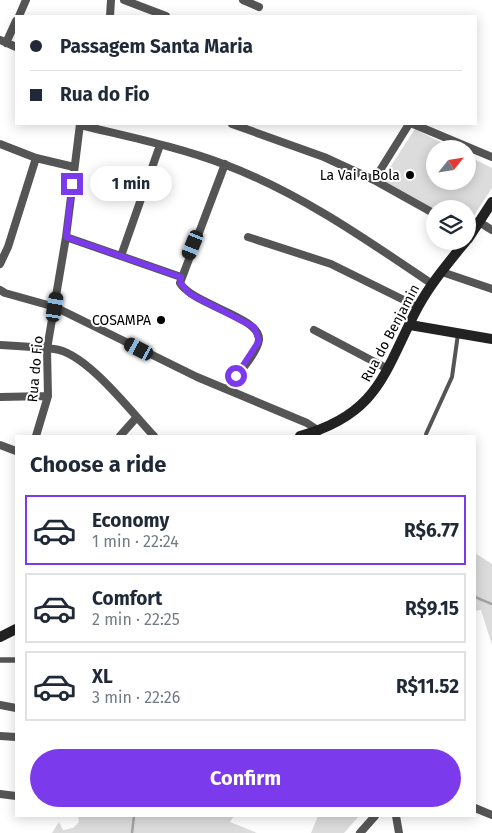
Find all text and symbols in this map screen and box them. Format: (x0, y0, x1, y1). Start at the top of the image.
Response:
text: Passagem Santa Maria (60, 35, 253, 58)
text: Rua do Fio (60, 83, 150, 106)
north arrow (426, 140, 476, 190)
map controls (426, 140, 476, 250)
callout: 1 min (90, 166, 172, 202)
place label: La Vai a Bola (320, 167, 400, 184)
marker: La Vai a Bola (404, 169, 416, 181)
route end (61, 173, 83, 195)
text: 1 min (112, 174, 150, 193)
button: layers (426, 200, 476, 250)
car (180, 228, 205, 262)
street label: Rua do Benjamin (358, 281, 423, 385)
car (45, 291, 64, 323)
place label: COSAMPA (92, 312, 151, 329)
marker: COSAMPA (155, 314, 167, 326)
street label: Rua do Fio (24, 335, 47, 403)
car (122, 335, 155, 363)
route start (225, 365, 247, 387)
text: Choose a ride (30, 451, 166, 478)
icon: car (32, 508, 77, 553)
text: Economy (92, 509, 169, 532)
text: R$6.77 (404, 519, 459, 542)
text: 1 min · 22:24 (92, 532, 179, 551)
icon: car (32, 586, 77, 631)
text: Comfort (92, 587, 162, 610)
text: R$9.15 (405, 597, 459, 620)
text: 2 min · 22:25 (92, 610, 180, 629)
icon: car (32, 664, 77, 709)
text: XL (92, 665, 113, 688)
text: R$11.52 (396, 675, 459, 698)
text: 3 min · 22:26 (92, 688, 180, 707)
button: Confirm (30, 749, 461, 807)

